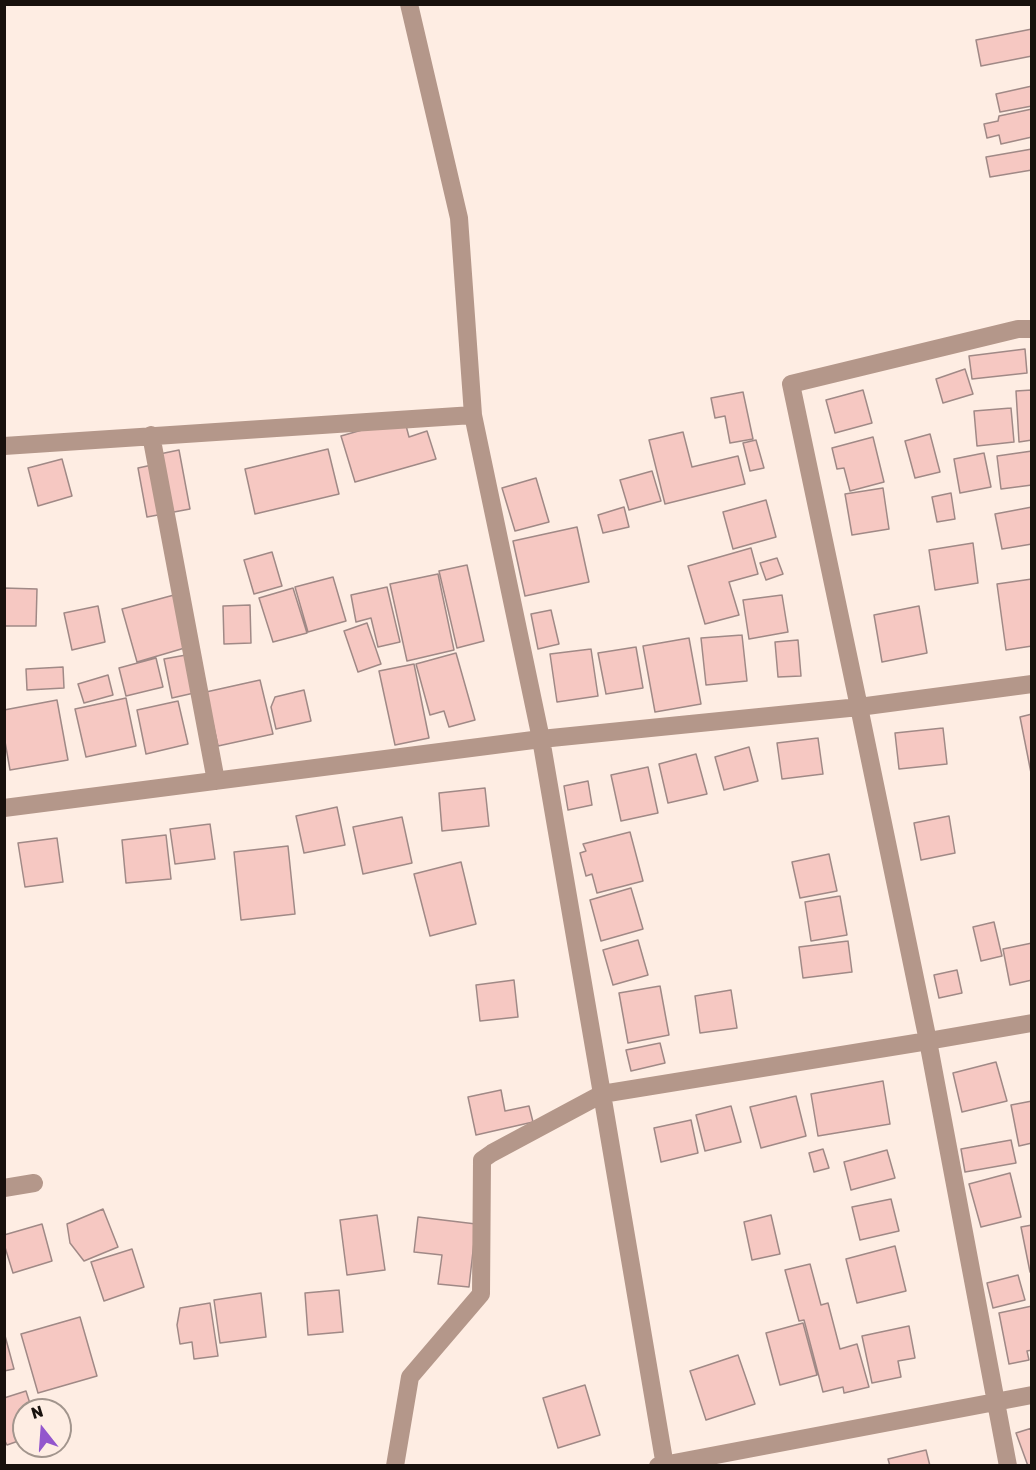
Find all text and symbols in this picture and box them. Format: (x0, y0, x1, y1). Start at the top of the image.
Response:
north arrow (12, 1398, 72, 1458)
text: N (29, 1401, 45, 1423)

